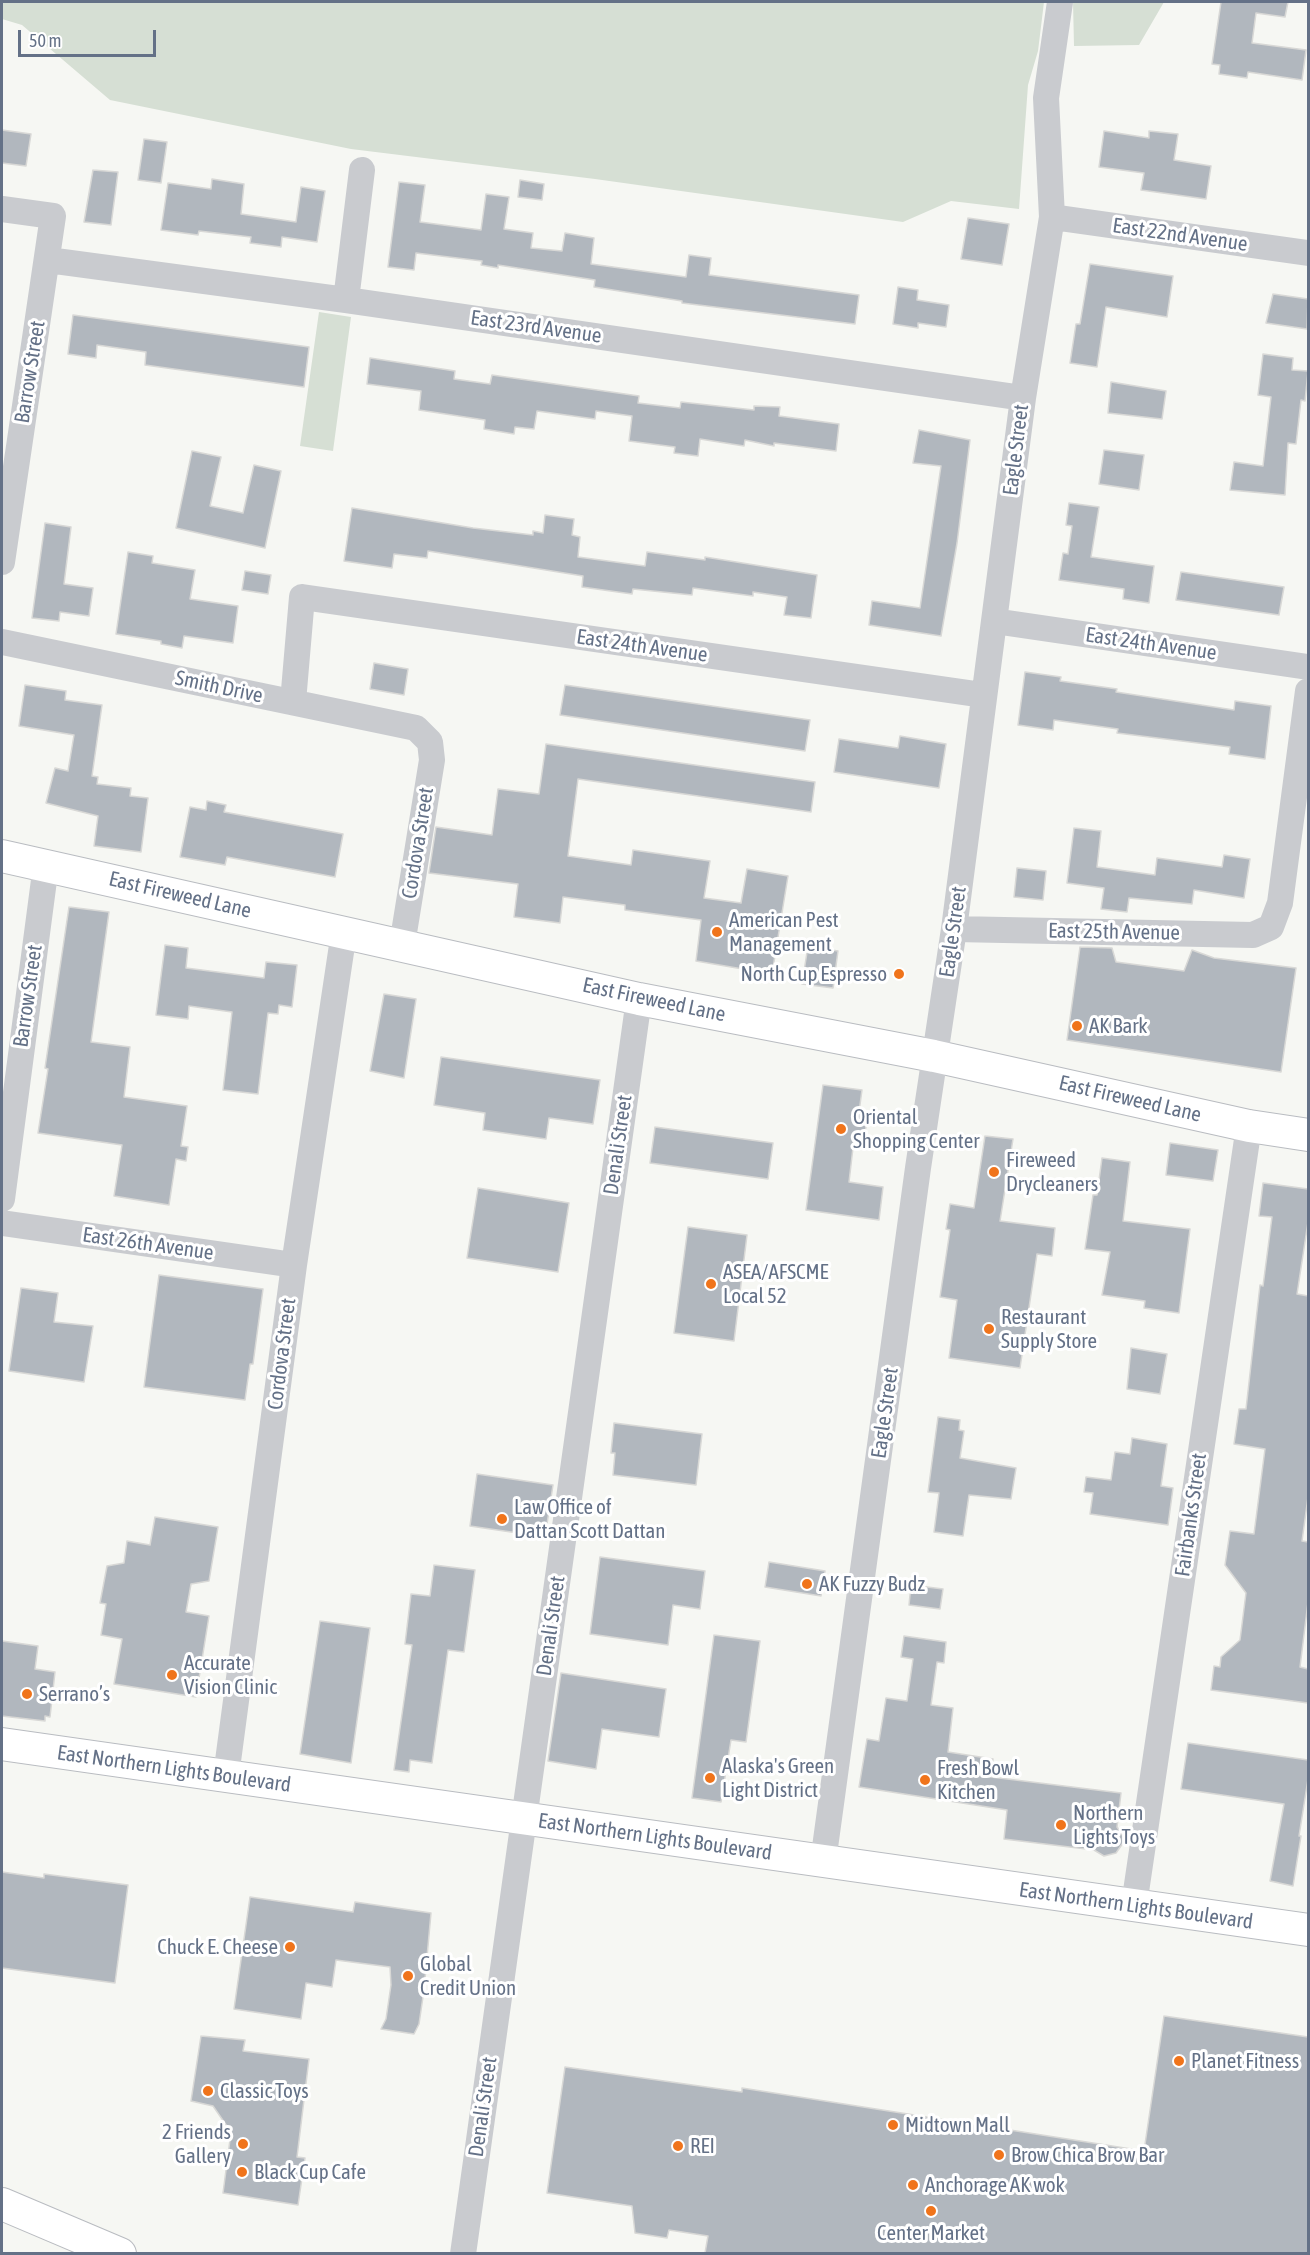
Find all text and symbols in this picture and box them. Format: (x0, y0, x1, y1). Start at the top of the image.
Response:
scale bar (21, 18, 159, 56)
text: 50 m (29, 30, 61, 51)
street label: East 22nd Avenue (1111, 213, 1249, 257)
street label: East 23rd Avenue (469, 305, 603, 349)
street label: Barrow Street (9, 319, 51, 425)
street label: Eagle Street (998, 403, 1034, 497)
street label: East 24th Avenue (1084, 622, 1218, 666)
street label: East 24th Avenue (575, 624, 709, 668)
street label: Smith Drive (173, 665, 265, 709)
street label: Cordova Street (397, 786, 439, 900)
street label: East Fireweed Lane (106, 866, 254, 924)
street label: Eagle Street (934, 885, 972, 979)
place label: American Pest Management (729, 907, 839, 957)
street label: East 25th Avenue (1048, 918, 1180, 946)
marker: American Pest Management (710, 925, 724, 939)
street label: Barrow Street (8, 943, 48, 1049)
place label: North Cup Espresso (740, 961, 887, 987)
marker: North Cup Espresso (892, 967, 906, 981)
street label: East Fireweed Lane (580, 973, 728, 1027)
place label: AK Bark (1089, 1013, 1148, 1039)
marker: AK Bark (1070, 1019, 1084, 1033)
street label: East Fireweed Lane (1056, 1070, 1204, 1128)
street label: Denali Street (599, 1093, 637, 1197)
place label: Oriental Shopping Center (853, 1104, 979, 1154)
marker: Oriental Shopping Center (834, 1122, 848, 1136)
place label: Fireweed Drycleaners (1006, 1147, 1098, 1197)
marker: Fireweed Drycleaners (987, 1165, 1001, 1179)
street label: East 26th Avenue (81, 1222, 215, 1266)
place label: ASEA/AFSCME Local 52 (723, 1259, 828, 1309)
marker: ASEA/AFSCME Local 52 (704, 1277, 718, 1291)
street label: Cordova Street (263, 1297, 301, 1411)
place label: Restaurant Supply Store (1001, 1304, 1097, 1354)
marker: Restaurant Supply Store (982, 1322, 996, 1336)
street label: Eagle Street (866, 1366, 904, 1460)
street label: Fairbanks Street (1170, 1452, 1212, 1578)
place label: Law Office of Dattan Scott Dattan (514, 1494, 665, 1544)
marker: Law Office of Dattan Scott Dattan (495, 1512, 509, 1526)
place label: AK Fuzzy Budz (819, 1571, 925, 1597)
street label: Denali Street (532, 1574, 570, 1678)
marker: AK Fuzzy Budz (800, 1577, 814, 1591)
place label: Accurate Vision Clinic (184, 1650, 277, 1700)
marker: Accurate Vision Clinic (165, 1668, 179, 1682)
place label: Serrano’s (39, 1681, 110, 1707)
marker: Serrano’s (20, 1687, 34, 1701)
street label: East Northern Lights Boulevard (55, 1740, 293, 1798)
place label: Alaska's Green Light District (722, 1753, 834, 1803)
place label: Fresh Bowl Kitchen (937, 1755, 1019, 1805)
marker: Alaska's Green Light District (703, 1771, 717, 1785)
marker: Fresh Bowl Kitchen (918, 1773, 932, 1787)
place label: Northern Lights Toys (1073, 1800, 1155, 1850)
street label: East Northern Lights Boulevard (536, 1808, 774, 1866)
marker: Northern Lights Toys (1054, 1818, 1068, 1832)
street label: East Northern Lights Boulevard (1017, 1877, 1255, 1935)
place label: Chuck E. Cheese (157, 1934, 278, 1960)
marker: Chuck E. Cheese (283, 1940, 297, 1954)
place label: Global Credit Union (420, 1951, 516, 2001)
marker: Global Credit Union (401, 1969, 415, 1983)
place label: Planet Fitness (1191, 2048, 1299, 2074)
marker: Planet Fitness (1172, 2054, 1186, 2068)
street label: Denali Street (464, 2055, 502, 2159)
place label: Classic Toys (220, 2078, 309, 2104)
marker: Classic Toys (201, 2084, 215, 2098)
place label: Midtown Mall (905, 2112, 1010, 2138)
marker: Midtown Mall (886, 2118, 900, 2132)
place label: 2 Friends Gallery (162, 2119, 231, 2169)
place label: REI (690, 2133, 715, 2159)
marker: 2 Friends Gallery (236, 2137, 250, 2151)
marker: REI (671, 2139, 685, 2153)
place label: Brow Chica Brow Bar (1011, 2142, 1164, 2168)
marker: Brow Chica Brow Bar (992, 2148, 1006, 2162)
place label: Black Cup Cafe (254, 2159, 366, 2185)
marker: Black Cup Cafe (235, 2165, 249, 2179)
place label: Anchorage AK wok (925, 2172, 1065, 2198)
marker: Anchorage AK wok (906, 2178, 920, 2192)
marker: Center Market (924, 2204, 938, 2218)
place label: Center Market (877, 2220, 985, 2246)

